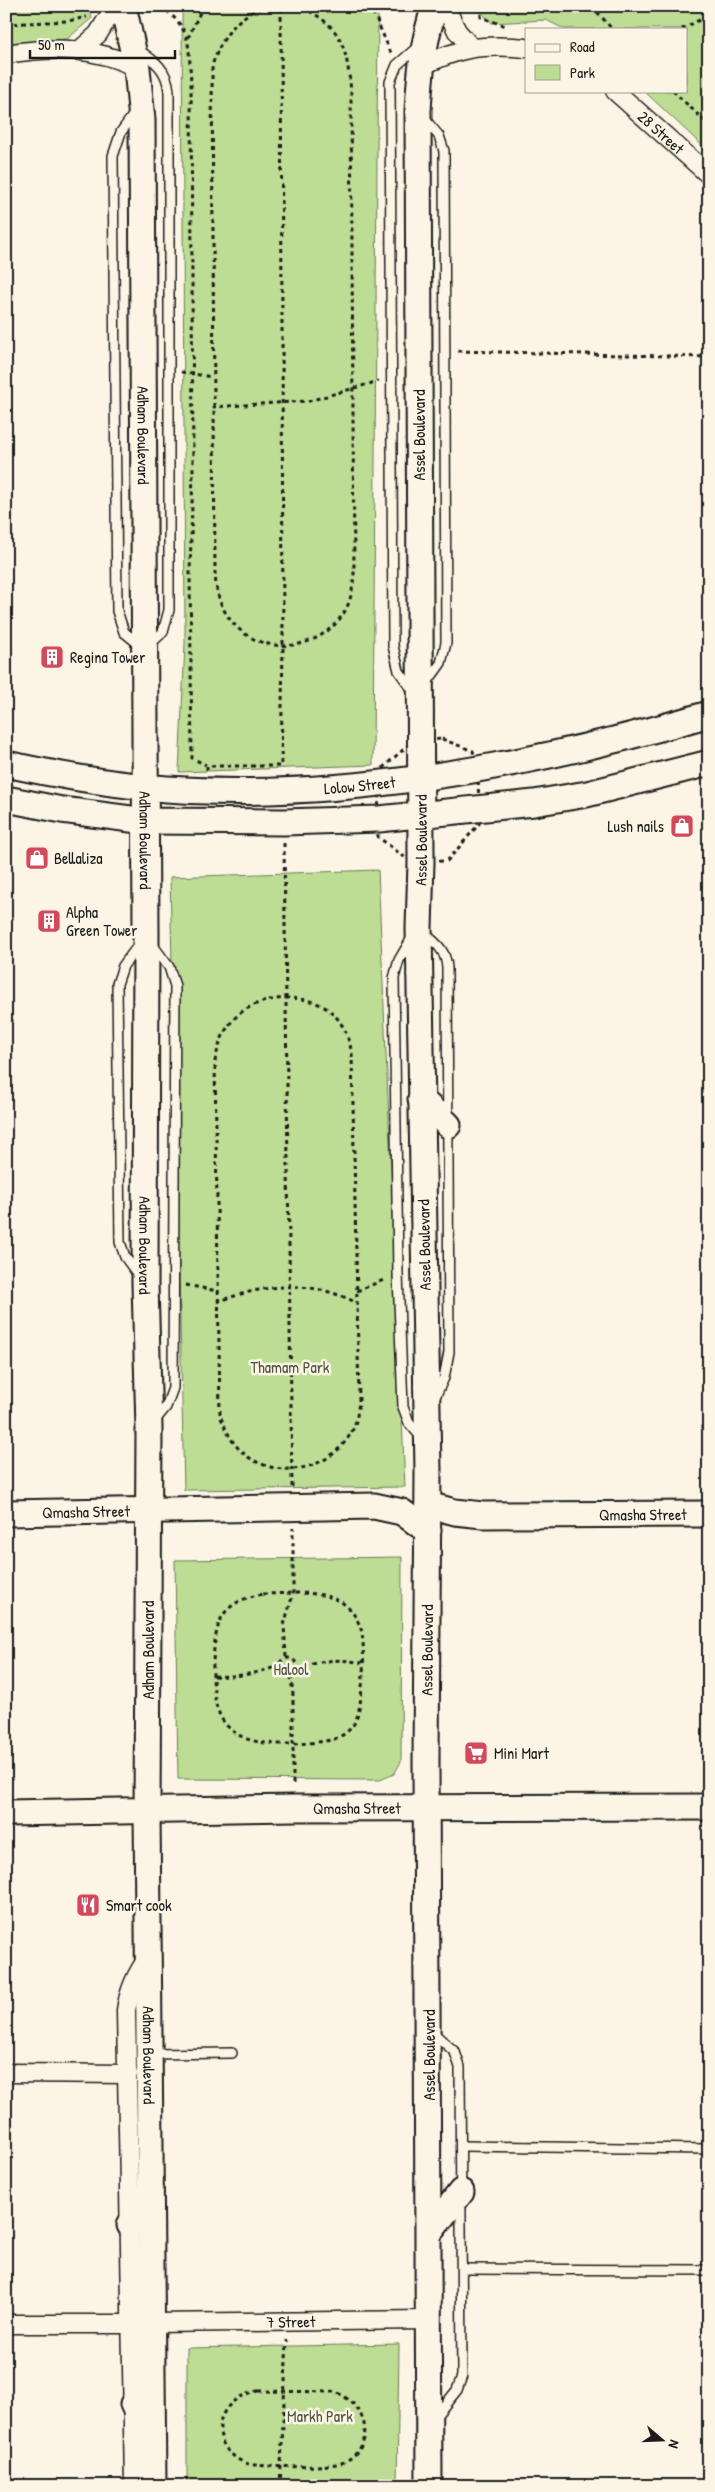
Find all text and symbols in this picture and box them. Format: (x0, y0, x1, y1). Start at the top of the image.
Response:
scale bar (30, 28, 175, 60)
legend (525, 28, 688, 92)
text: 50 m (38, 34, 65, 55)
text: Road (570, 36, 595, 57)
text: Park (570, 62, 595, 83)
street label: 28 Street (633, 106, 690, 159)
street label: Adham Boulevard (132, 386, 155, 484)
street label: Assel Boulevard (408, 389, 430, 481)
building icon: Regina Tower (39, 644, 65, 670)
place label: Regina Tower (70, 646, 145, 668)
street label: Lolow Street (323, 770, 397, 799)
street label: Adham Boulevard (134, 791, 157, 889)
street label: Assel Boulevard (409, 794, 432, 886)
shop icon: Lush nails (669, 813, 695, 839)
place label: Lush nails (608, 815, 664, 837)
shop icon: Bellaliza (24, 845, 50, 871)
place label: Bellaliza (54, 847, 103, 869)
place label: Alpha Green Tower (66, 901, 137, 941)
building icon: Alpha Green Tower (36, 908, 62, 934)
street label: Adham Boulevard (134, 1196, 156, 1295)
street label: Assel Boulevard (412, 1199, 436, 1291)
park label: Thamam Park (251, 1356, 330, 1378)
street label: Qmasha Street (42, 1500, 131, 1523)
street label: Qmasha Street (599, 1503, 687, 1525)
street label: Adham Boulevard (137, 1601, 159, 1699)
street label: Assel Boulevard (415, 1604, 438, 1696)
park label: Halool (273, 1658, 309, 1680)
supermarket icon: Mini Mart (463, 1740, 489, 1766)
place label: Mini Mart (494, 1742, 550, 1764)
street label: Qmasha Street (313, 1797, 401, 1819)
restaurant icon: Smart cook (75, 1892, 101, 1918)
place label: Smart cook (106, 1894, 172, 1916)
street label: Adham Boulevard (138, 2006, 161, 2104)
street label: Assel Boulevard (418, 2009, 440, 2101)
street label: 7 Street (266, 2310, 316, 2333)
park label: Markh Park (287, 2405, 353, 2427)
north arrow (638, 2414, 688, 2464)
text: N (664, 2438, 685, 2452)

